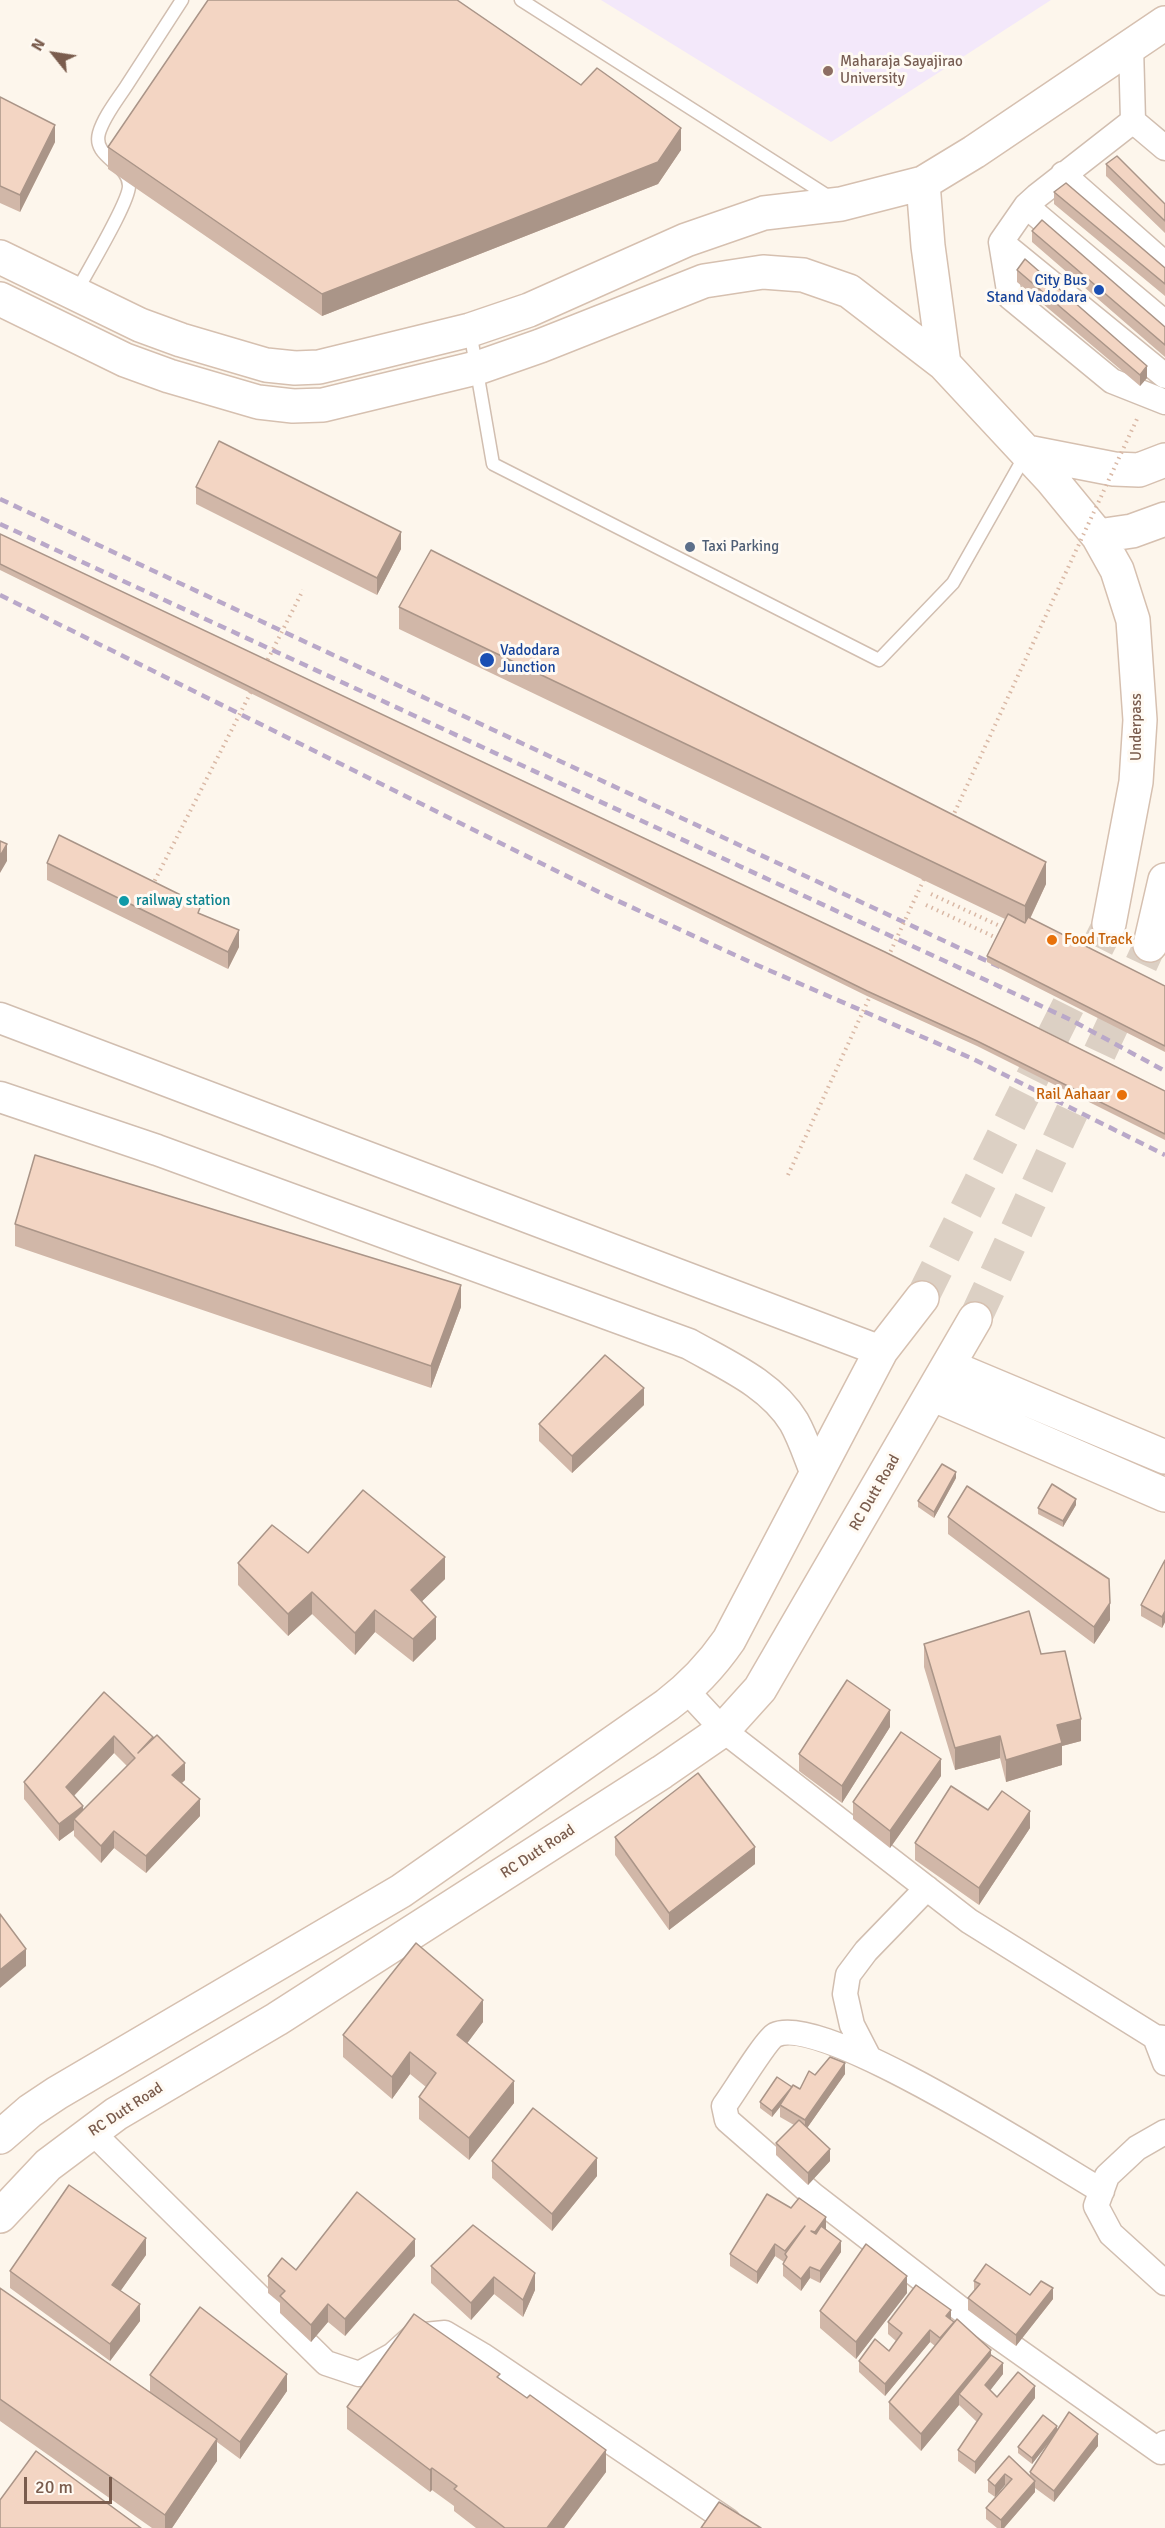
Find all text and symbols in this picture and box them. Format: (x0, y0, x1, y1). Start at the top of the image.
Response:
north arrow (24, 24, 84, 84)
text: N (27, 35, 50, 55)
place label: Maharaja Sayajirao University (840, 53, 963, 88)
marker: Maharaja Sayajirao University (821, 64, 835, 78)
place label: City Bus Stand Vadodara (986, 272, 1087, 307)
marker: City Bus Stand Vadodara (1092, 283, 1106, 297)
place label: Taxi Parking (702, 538, 779, 556)
marker: Taxi Parking (683, 540, 697, 554)
place label: Vadodara Junction (500, 642, 560, 677)
marker: Vadodara Junction (478, 651, 496, 669)
street label: Underpass (1128, 693, 1146, 761)
place label: railway station (136, 892, 230, 910)
marker: railway station (117, 894, 131, 908)
place label: Food Track (1064, 931, 1132, 949)
marker: Food Track (1045, 933, 1059, 947)
place label: Rail Aahaar (1036, 1086, 1110, 1104)
marker: Rail Aahaar (1115, 1088, 1129, 1102)
street label: RC Dutt Road (846, 1452, 904, 1534)
street label: RC Dutt Road (497, 1821, 579, 1883)
street label: RC Dutt Road (85, 2079, 167, 2141)
scale bar (27, 2465, 116, 2503)
text: 20 m (35, 2476, 73, 2498)

